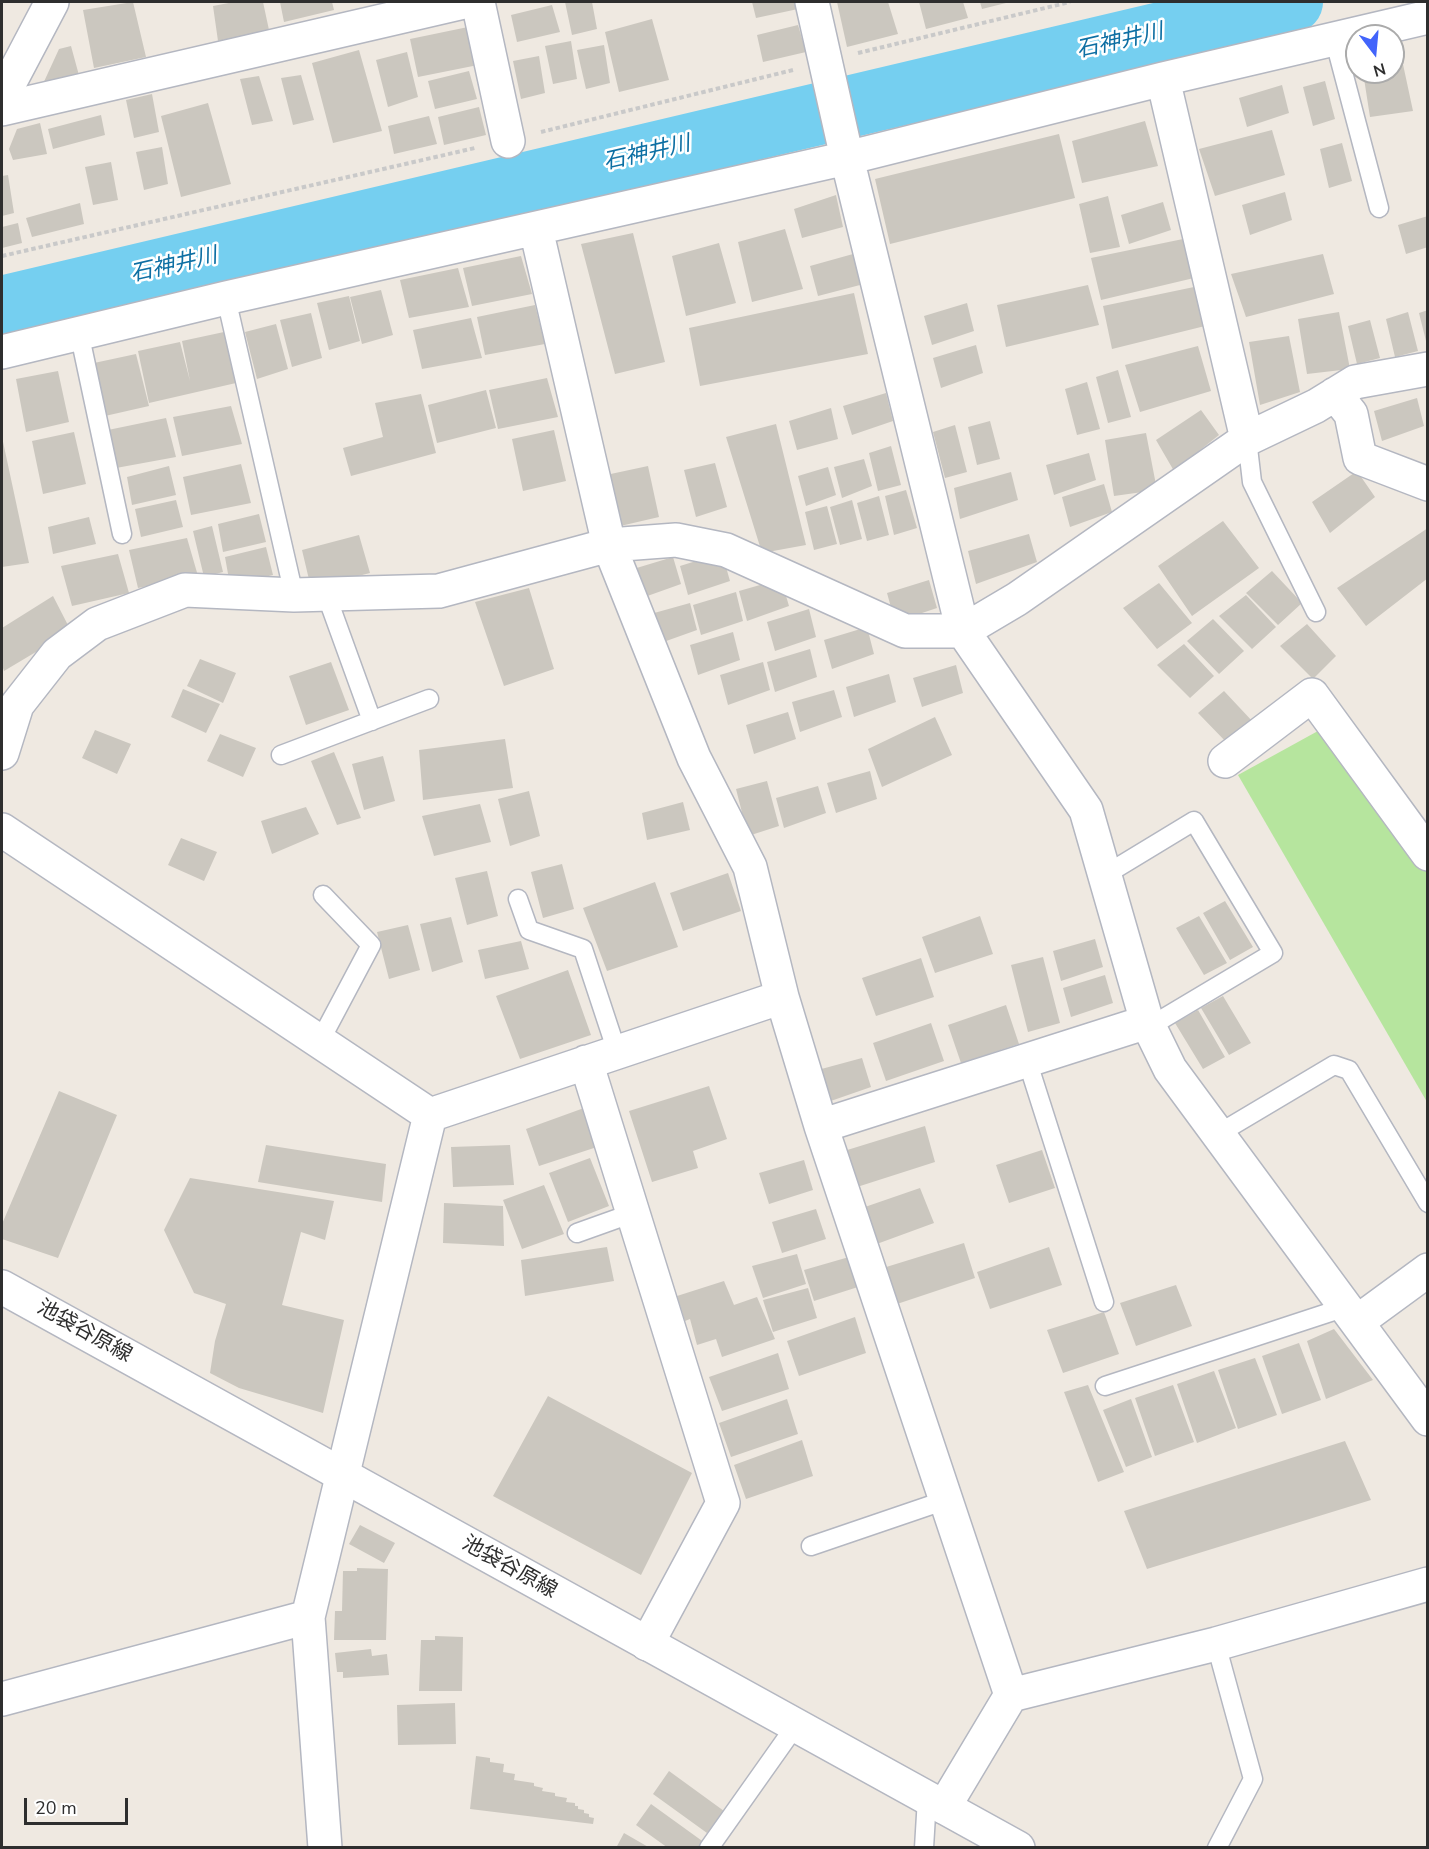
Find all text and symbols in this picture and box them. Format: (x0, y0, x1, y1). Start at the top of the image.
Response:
water label: 石神井川 (1074, 19, 1166, 65)
north arrow (1345, 24, 1405, 84)
text: N (1371, 57, 1388, 82)
water label: 石神井川 (601, 131, 693, 177)
water label: 石神井川 (128, 243, 220, 289)
street label: 池袋谷原線 (32, 1296, 136, 1368)
street label: 池袋谷原線 (457, 1532, 561, 1604)
scale bar (27, 1786, 130, 1824)
text: 20 m (35, 1796, 77, 1820)

